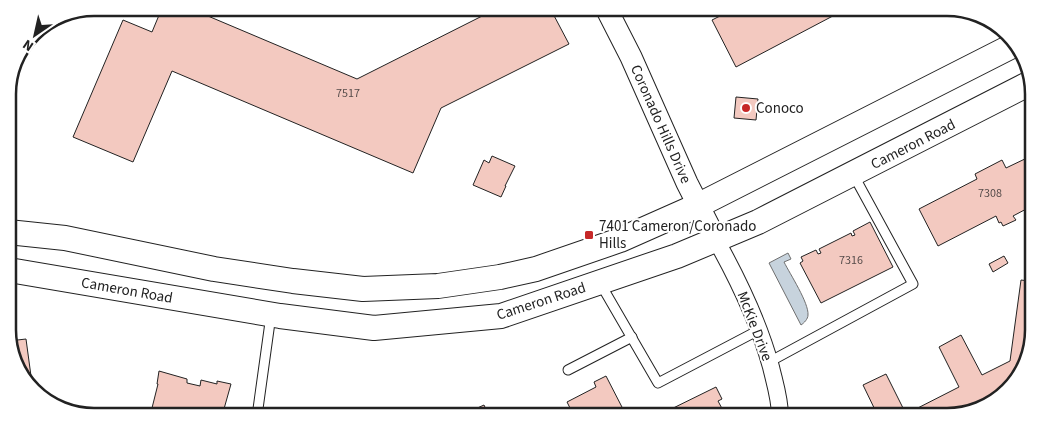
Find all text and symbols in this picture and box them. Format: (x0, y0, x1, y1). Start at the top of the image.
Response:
north arrow (10, 10, 60, 60)
text: N (19, 34, 38, 56)
street label: Coronado Hills Drive (625, 61, 696, 187)
house number: 7517 (336, 85, 360, 102)
place label: Conoco (756, 98, 804, 119)
marker: Conoco (740, 102, 752, 114)
street label: Cameron Road (867, 114, 959, 175)
house number: 7308 (978, 185, 1002, 202)
place label: 7401 Cameron/Coronado Hills (599, 216, 756, 254)
marker: 7401 Cameron/Coronado Hills (583, 229, 595, 241)
house number: 7316 (839, 252, 863, 269)
street label: Cameron Road (79, 272, 174, 309)
street label: Cameron Road (494, 277, 588, 326)
street label: McKie Drive (732, 288, 777, 364)

